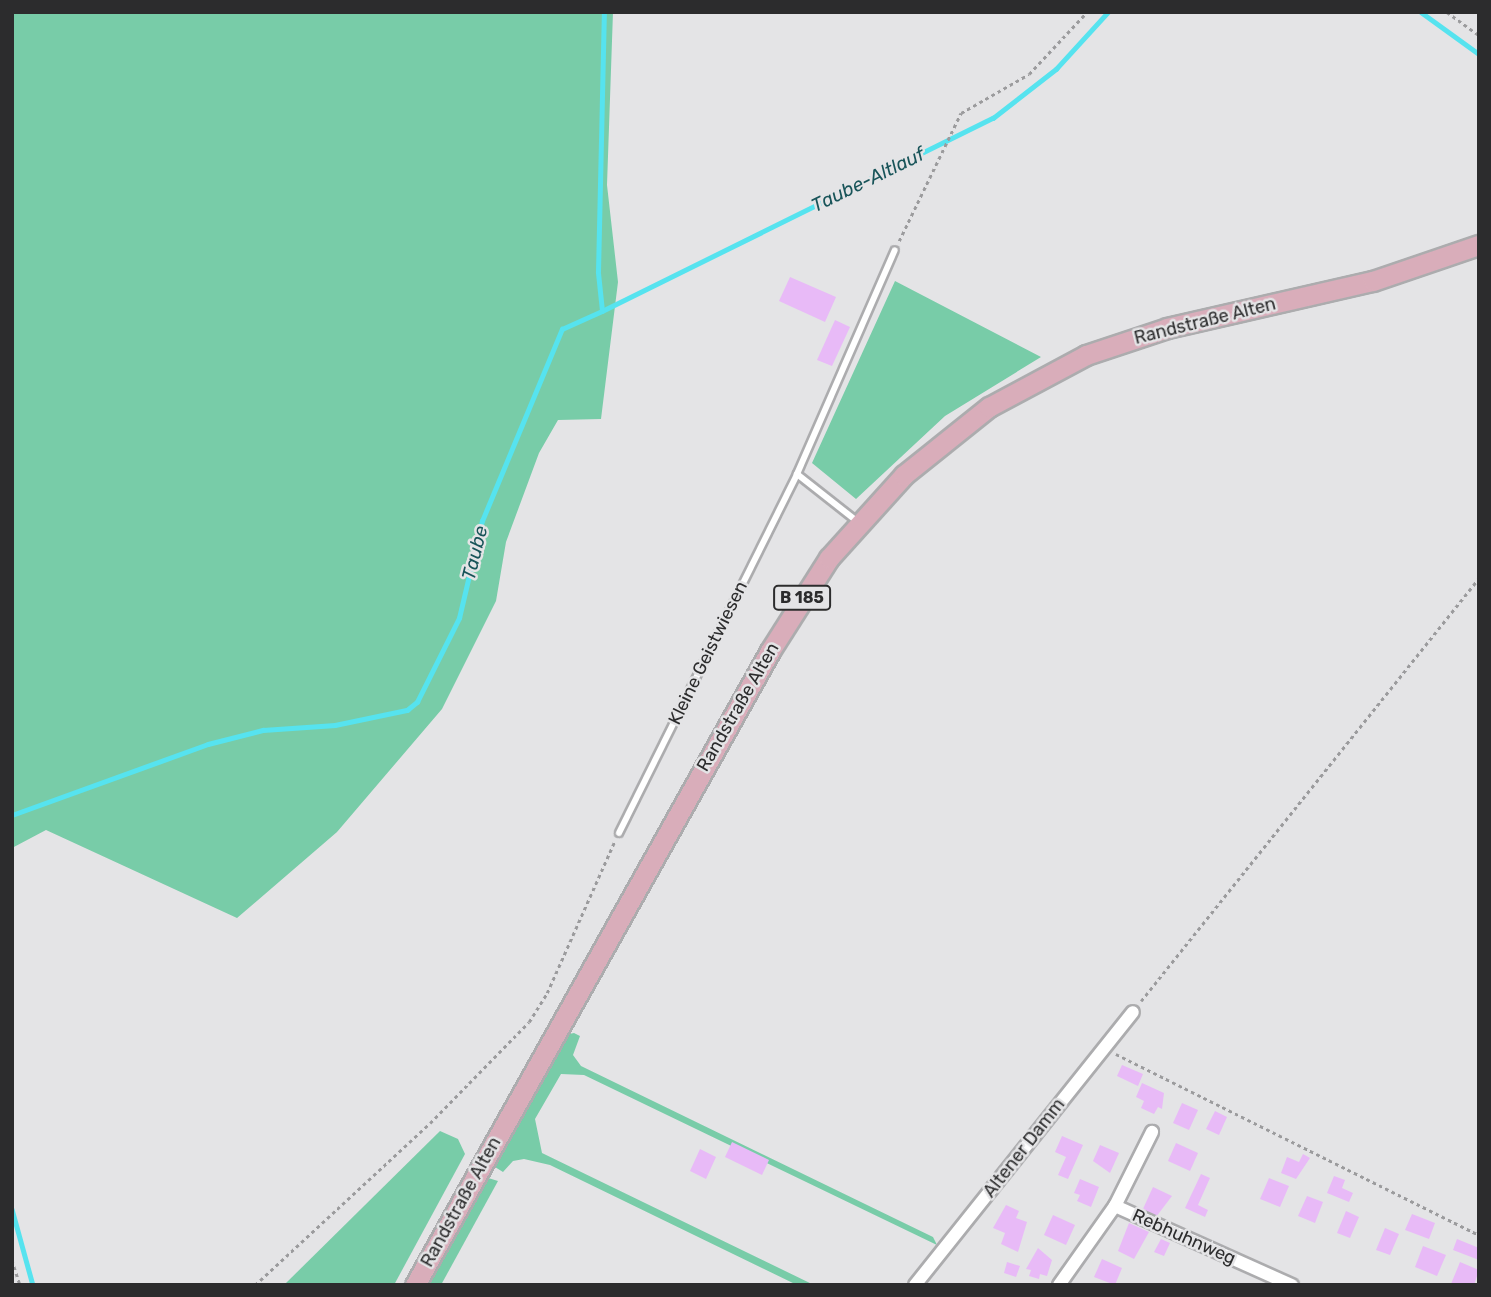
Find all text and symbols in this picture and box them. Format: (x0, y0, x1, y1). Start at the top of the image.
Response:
water label: Taube-Altlauf (808, 143, 928, 217)
street label: Randstraße Alten (1132, 293, 1278, 349)
water label: Taube (457, 523, 493, 583)
street label: Kleine Geistwiesen (664, 578, 752, 728)
road number: B 185 (772, 586, 832, 610)
street label: Randstraße Alten (692, 638, 784, 776)
street label: Altener Damm (979, 1094, 1069, 1202)
street label: Randstraße Alten (416, 1133, 506, 1271)
street label: Rebhuhnweg (1129, 1205, 1239, 1269)

